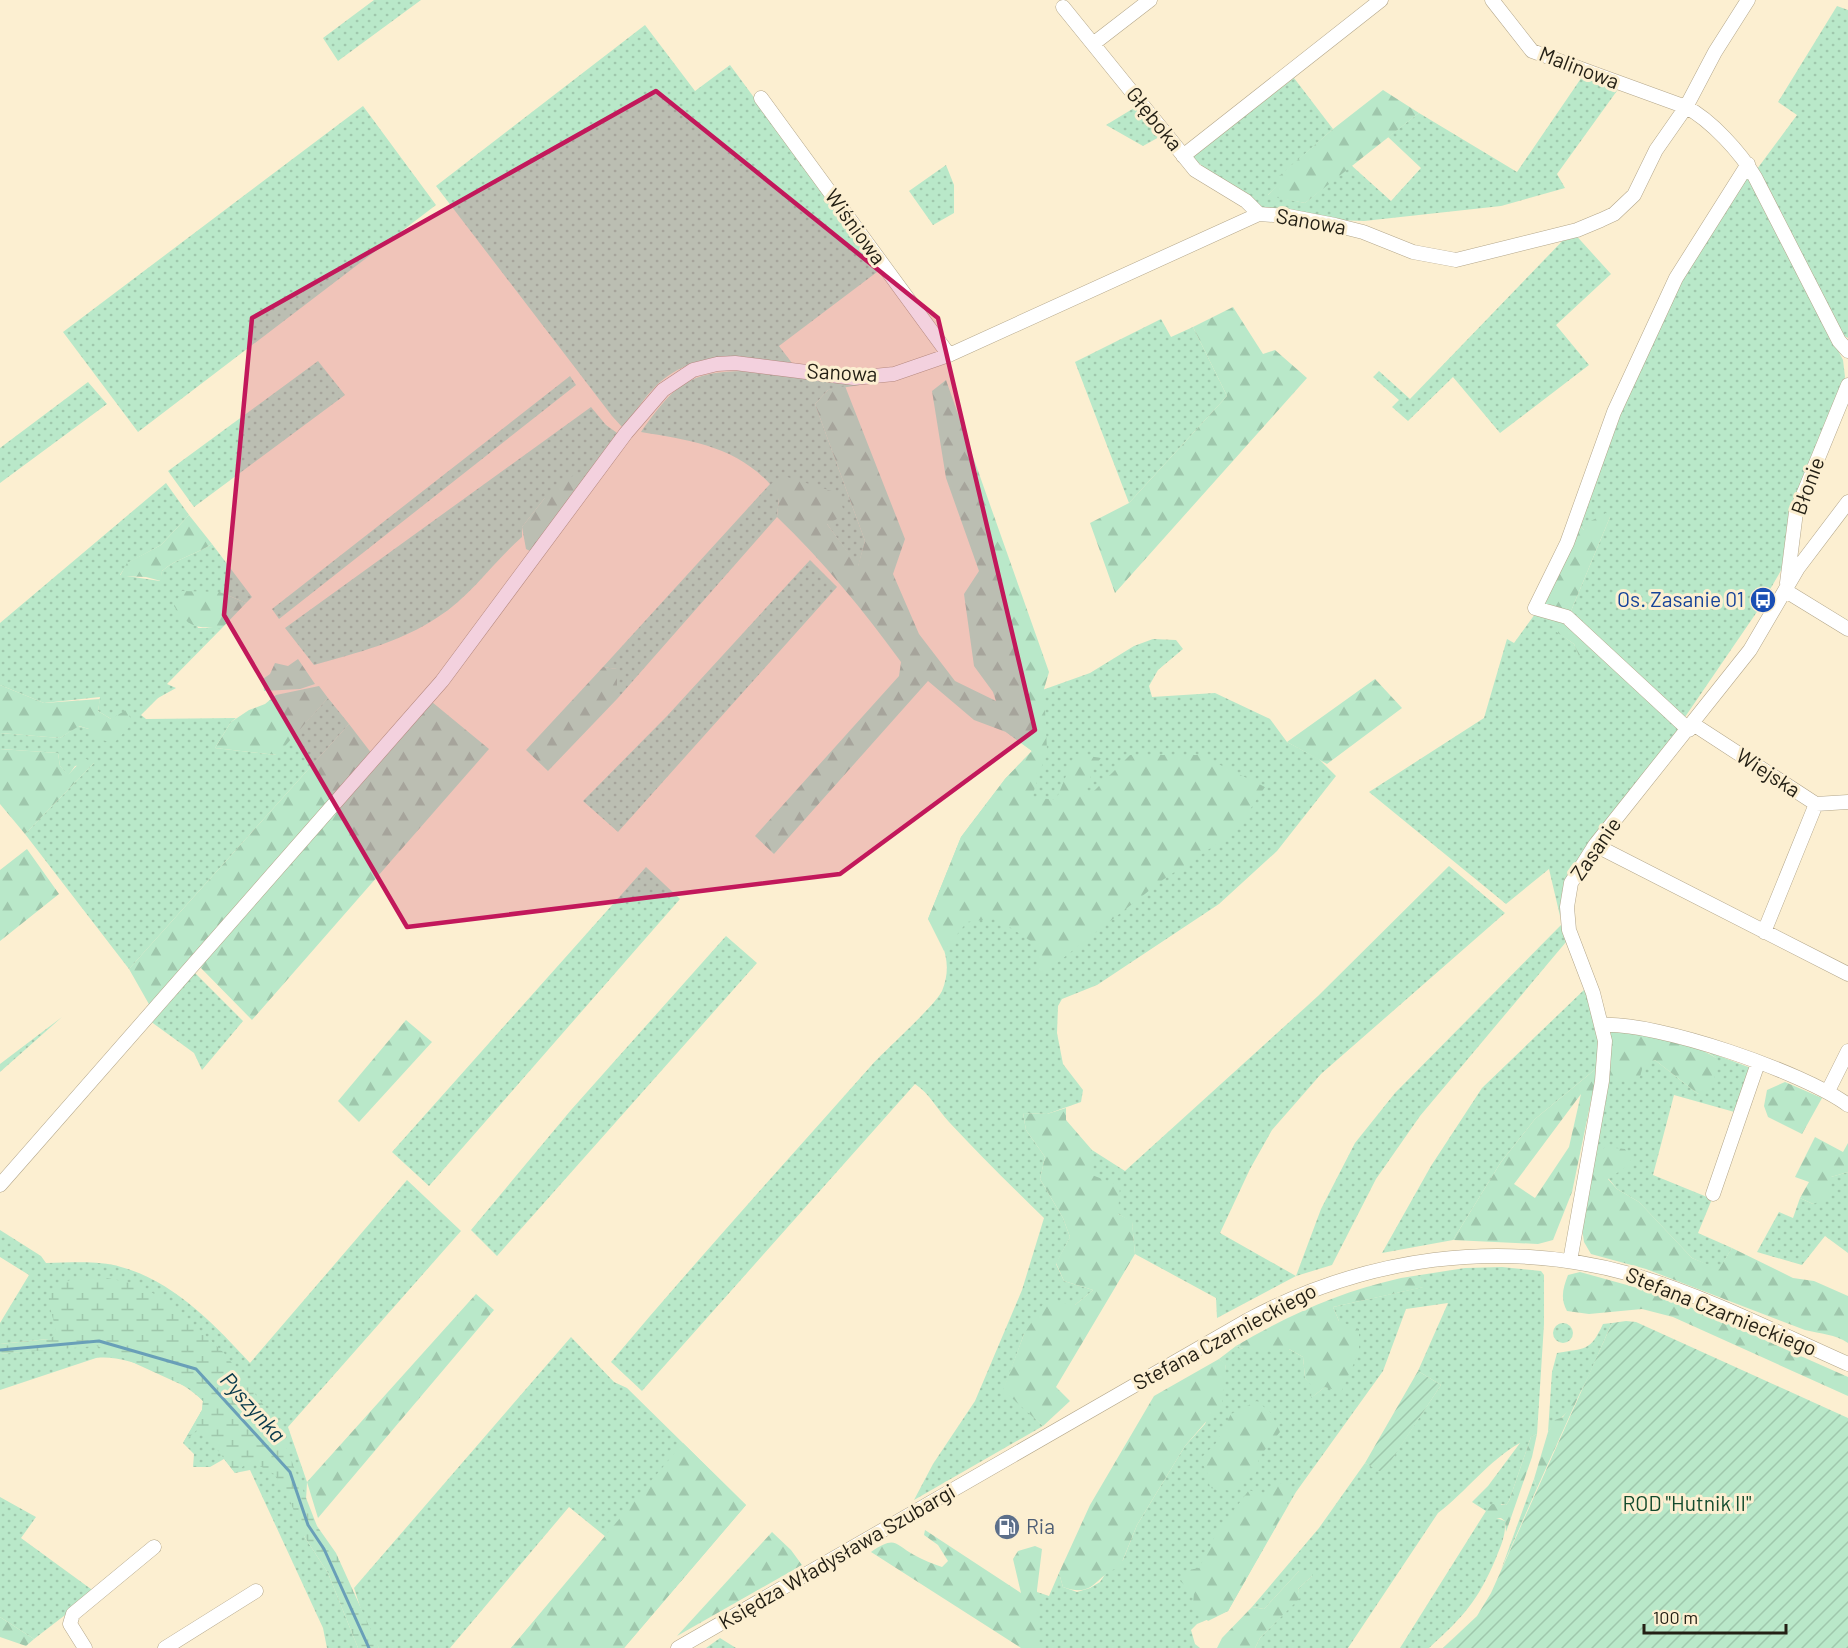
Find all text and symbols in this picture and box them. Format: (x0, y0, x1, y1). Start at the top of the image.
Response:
street label: Malinowa (1536, 40, 1623, 93)
street label: Głęboka (1122, 81, 1189, 155)
street label: Wiśniowa (820, 183, 892, 269)
street label: Sanowa (1274, 202, 1348, 239)
street label: Sanowa (806, 357, 878, 386)
street label: Błonie (1785, 453, 1829, 518)
bus stop icon: Os. Zasanie 01 (1748, 585, 1778, 615)
place label: Os. Zasanie 01 (1617, 586, 1744, 611)
street label: Wiejska (1732, 742, 1806, 802)
street label: Zasanie (1564, 812, 1625, 884)
street label: Stefana Czarnieckiego (1622, 1261, 1821, 1360)
street label: Stefana Czarnieckiego (1128, 1277, 1320, 1395)
water label: Pyszynka (216, 1366, 292, 1447)
street label: Księdza Władysława Szubargi (714, 1478, 959, 1634)
park label: ROD "Hutnik II" (1622, 1490, 1752, 1515)
fuel station icon: Ria (992, 1512, 1022, 1542)
place label: Ria (1026, 1513, 1055, 1538)
scale bar (1644, 1597, 1786, 1635)
text: 100 m (1653, 1606, 1698, 1628)

